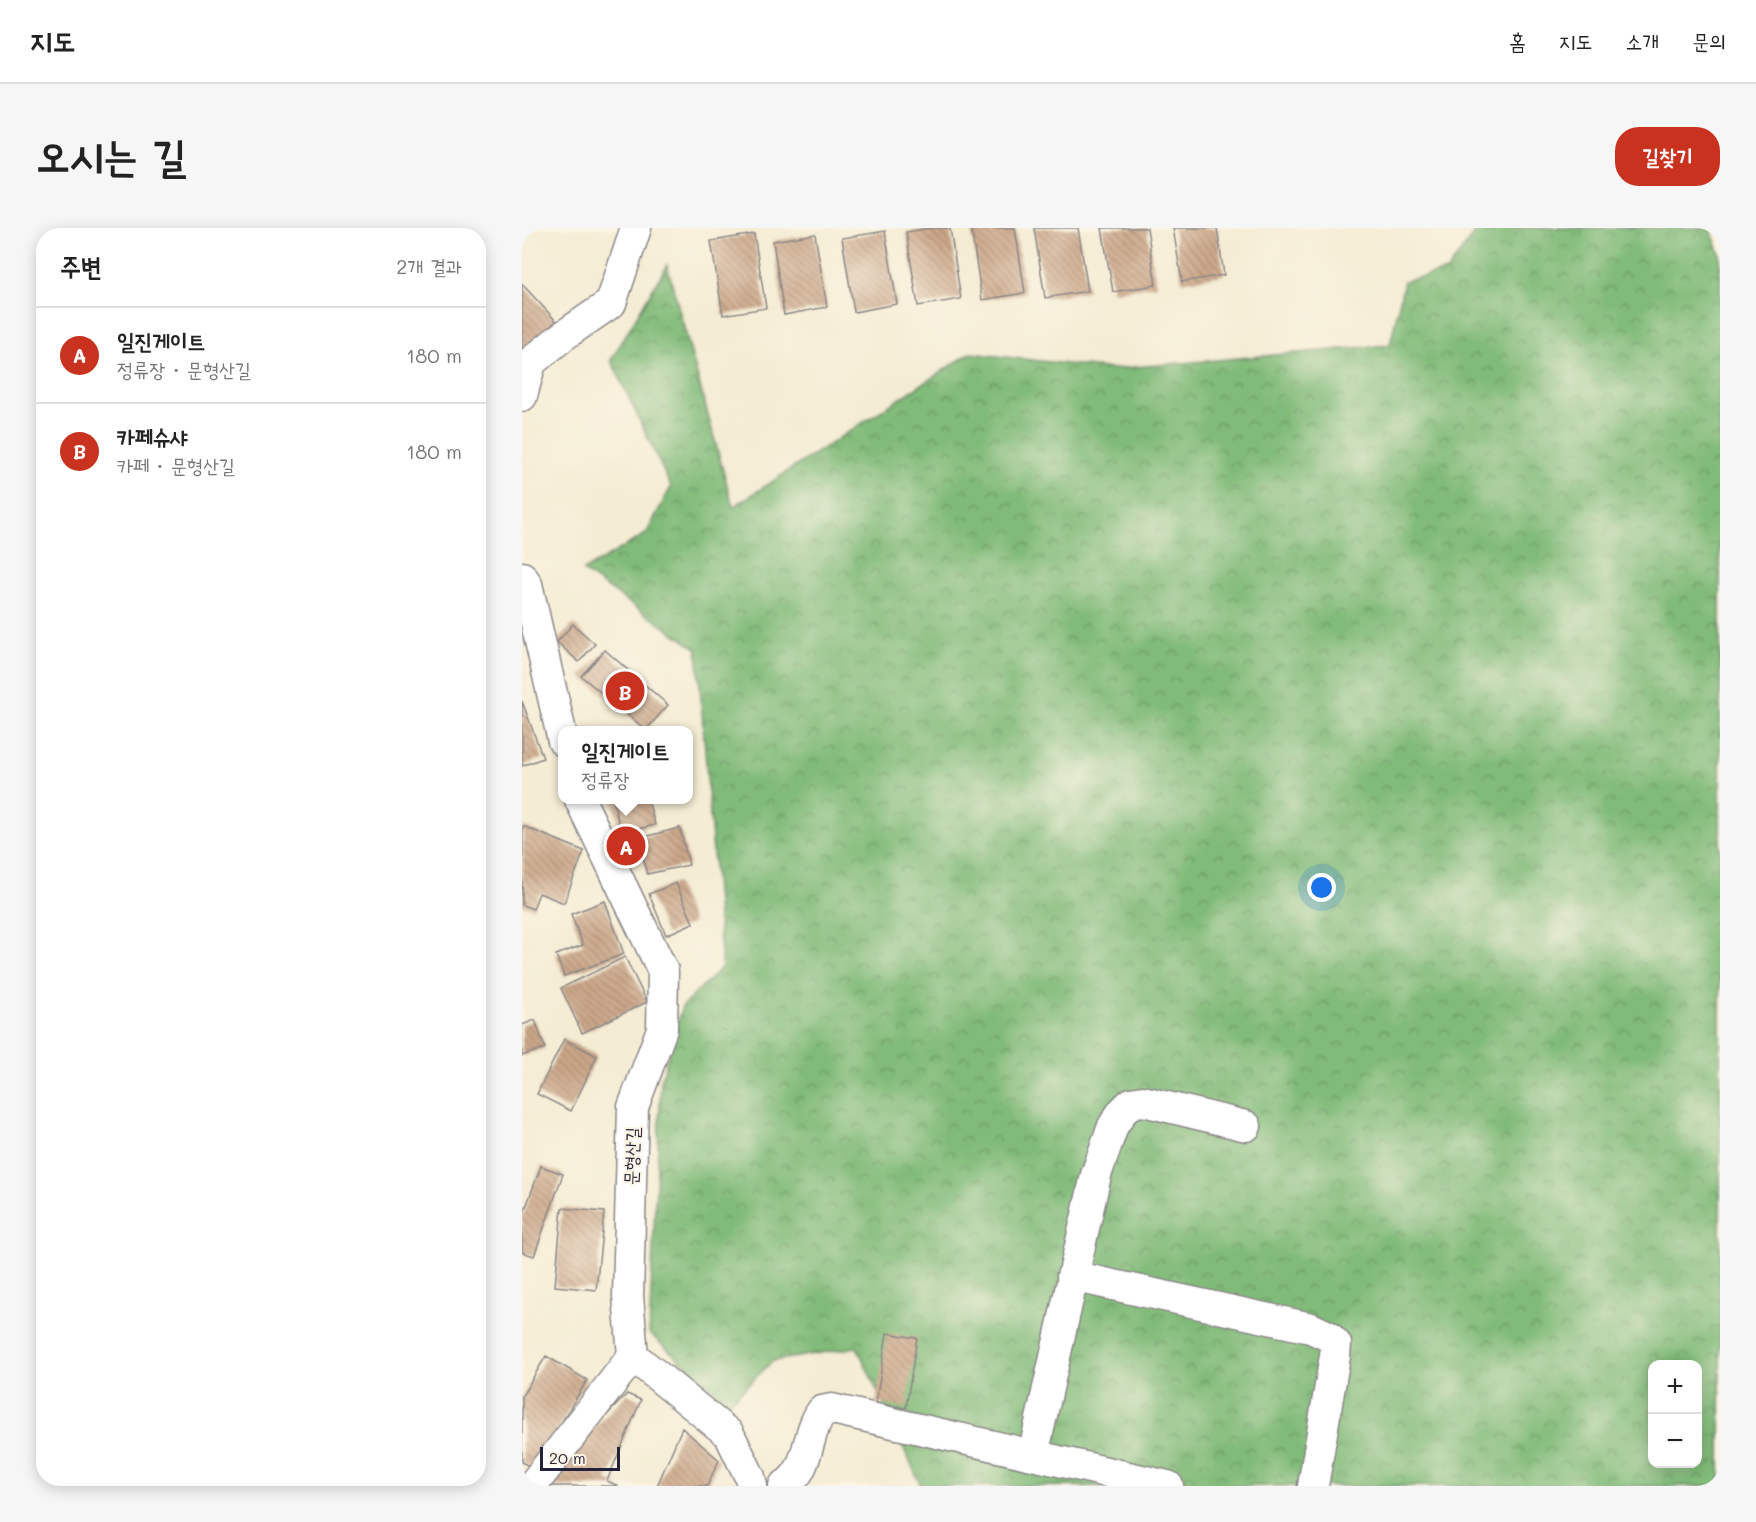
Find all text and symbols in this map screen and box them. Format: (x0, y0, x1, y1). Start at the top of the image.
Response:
text: 지도 (30, 22, 75, 58)
text: 홈 (1509, 27, 1526, 54)
text: 지도 (1559, 27, 1592, 54)
text: 소개 (1625, 27, 1659, 54)
text: 문의 (1692, 27, 1726, 54)
text: 오시는 길 (36, 127, 186, 182)
button: 길찾기 (1615, 127, 1720, 186)
text: 주변 (60, 249, 102, 283)
text: 2개 결과 (396, 253, 462, 279)
text: 일진게이트 (117, 326, 206, 355)
text: A (73, 342, 86, 368)
text: 180 m (406, 342, 462, 368)
text: 정류장 · 문형산길 (117, 356, 251, 382)
text: 카페슈샤 (117, 422, 188, 451)
text: B (73, 438, 86, 464)
text: 180 m (406, 438, 462, 464)
text: 카페 · 문형산길 (117, 452, 235, 478)
pin: B (606, 668, 644, 714)
popup (558, 726, 693, 804)
text: 일진게이트 (581, 736, 670, 765)
text: 정류장 (581, 766, 630, 792)
pin: A (606, 824, 646, 868)
your location (1307, 873, 1336, 902)
street label: 문형산길 (618, 1126, 644, 1185)
map controls (1648, 1360, 1702, 1468)
button: + (1648, 1360, 1702, 1414)
button: − (1648, 1414, 1702, 1468)
scale bar (540, 1444, 620, 1472)
text: 20 m (549, 1447, 586, 1468)

